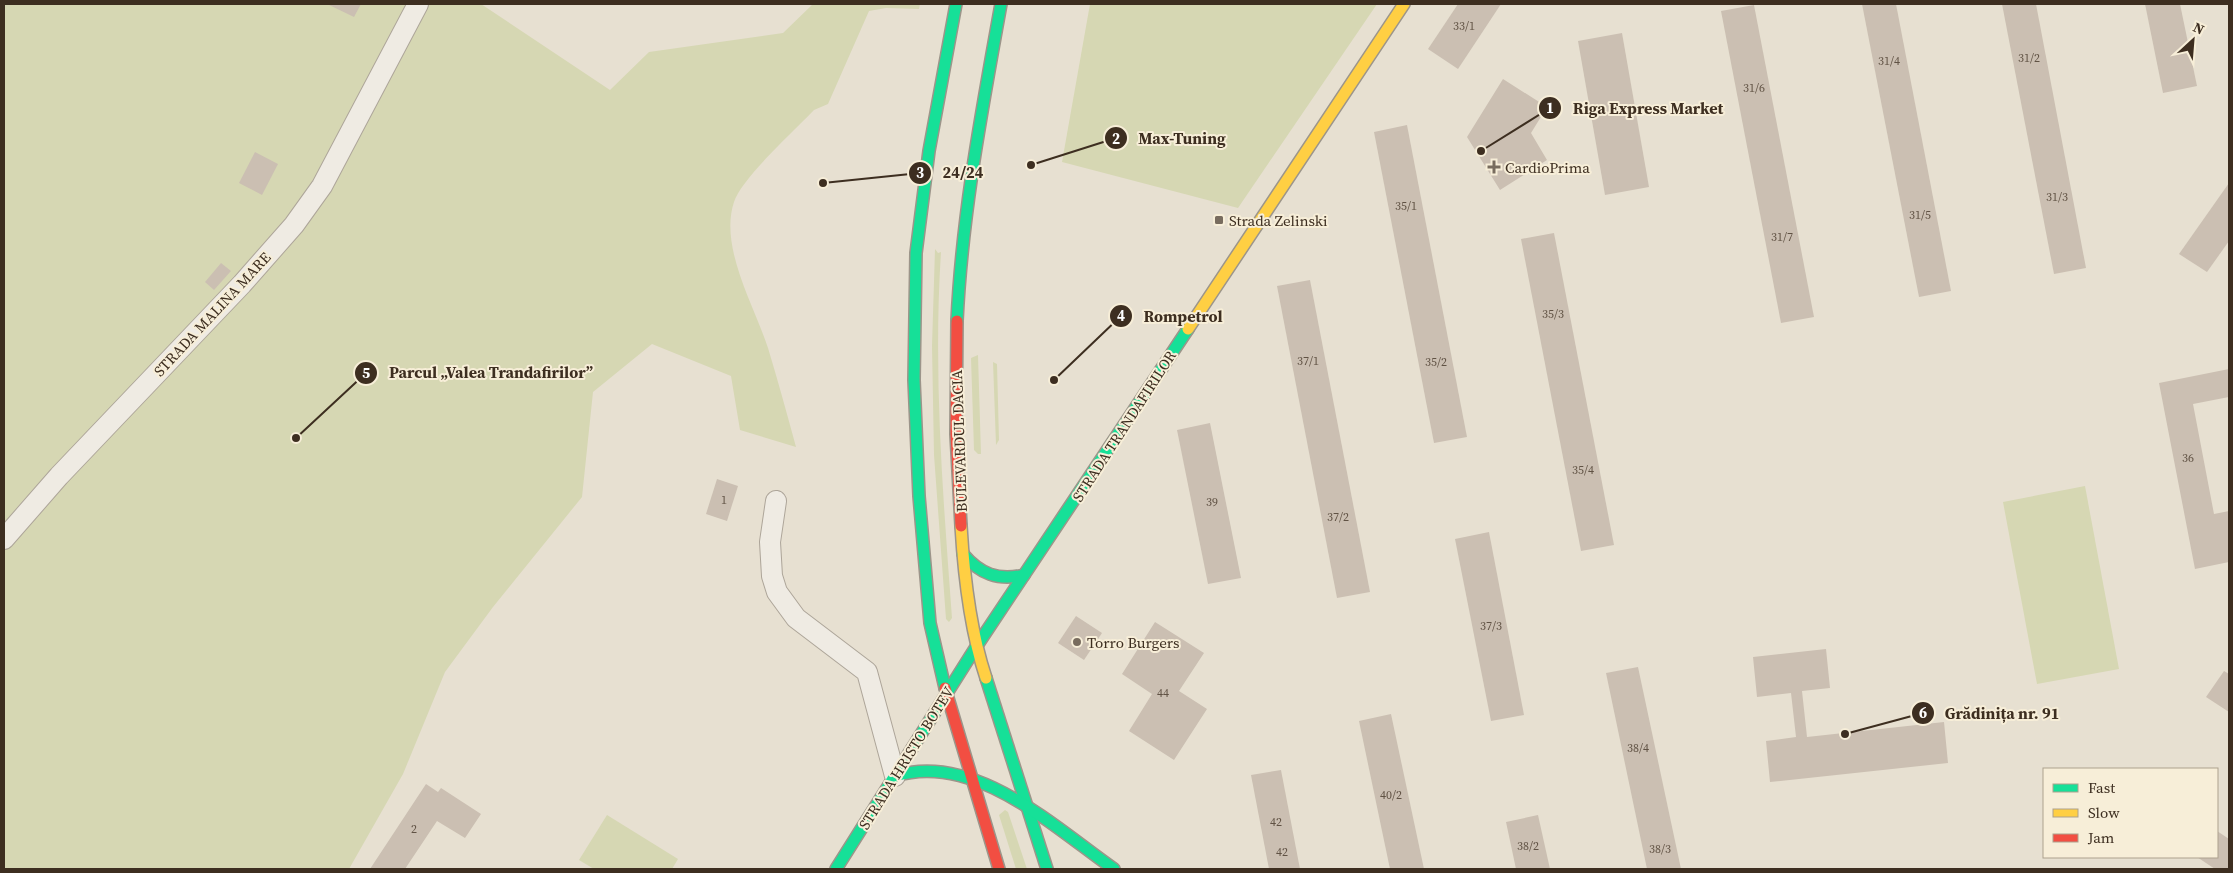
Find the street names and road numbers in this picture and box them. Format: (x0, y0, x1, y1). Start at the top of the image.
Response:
street label: STRADA MALINA MARE (149, 247, 275, 381)
street label: STRADA TRANDAFIRILOR (1067, 346, 1181, 506)
street label: BULEVARDUL DACIA (946, 369, 972, 513)
street label: STRADA HRISTO BOTEV (853, 682, 959, 834)

